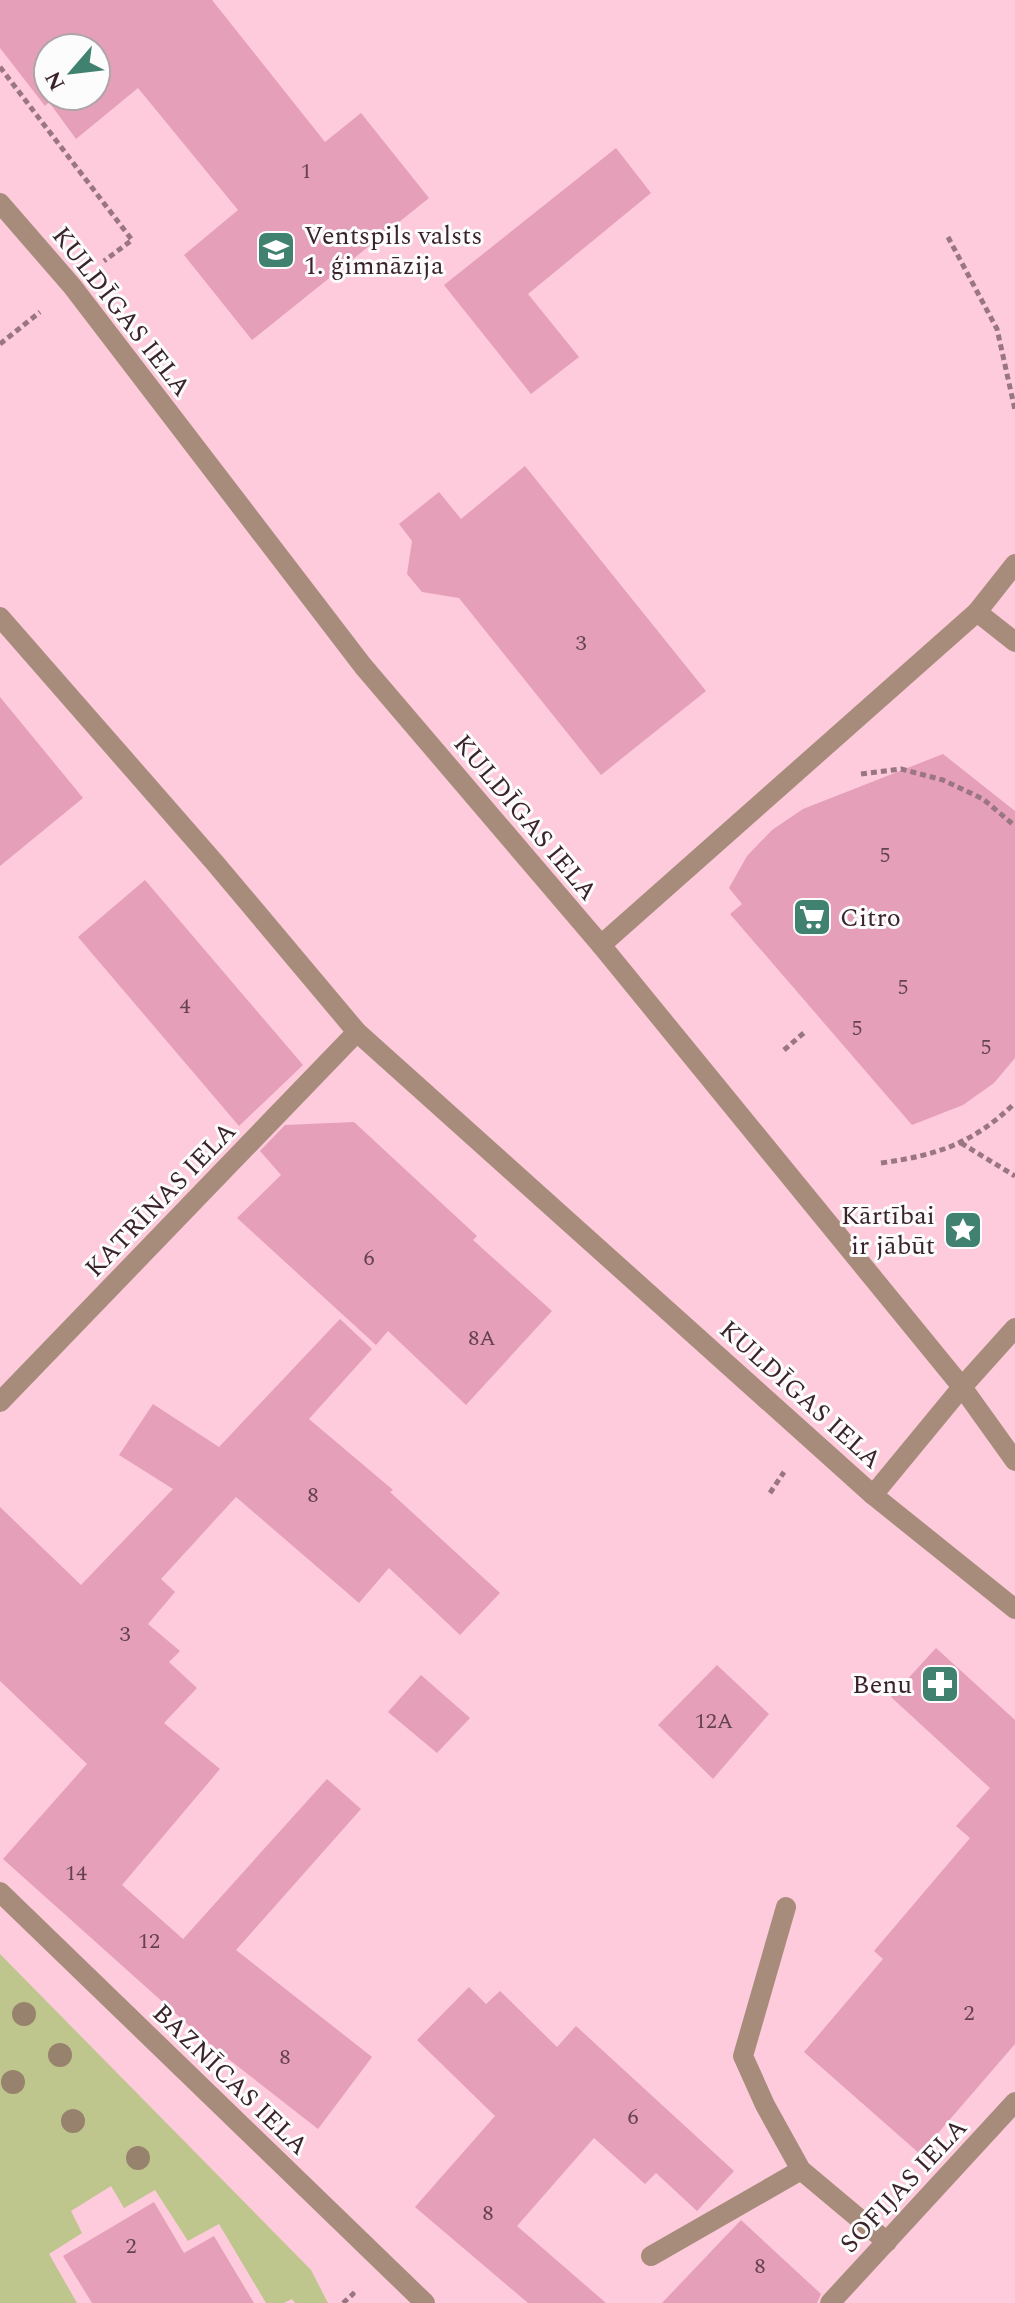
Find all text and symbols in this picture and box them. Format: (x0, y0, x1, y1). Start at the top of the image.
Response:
north arrow (32, 32, 112, 112)
text: N (37, 65, 74, 96)
house number: 1 (300, 155, 312, 188)
place label: Ventspils valsts 1. ģimnāzija (304, 216, 482, 286)
street label: KULDĪGAS IELA (42, 218, 201, 406)
school or university icon: Ventspils valsts 1. ģimnāzija (255, 229, 297, 271)
house number: 3 (575, 627, 587, 660)
street label: KULDĪGAS IELA (443, 725, 607, 910)
house number: 5 (879, 839, 891, 872)
supermarket icon: Citro (791, 896, 833, 938)
place label: Citro (840, 898, 901, 938)
house number: 5 (897, 971, 909, 1004)
house number: 4 (179, 990, 191, 1023)
house number: 5 (851, 1012, 863, 1045)
house number: 5 (980, 1031, 992, 1064)
street label: KATRĪNAS IELA (76, 1113, 246, 1287)
place label: Kārtībai ir jābūt (841, 1196, 935, 1266)
place icon: Kārtībai ir jābūt (942, 1209, 984, 1251)
house number: 6 (363, 1242, 375, 1275)
street label: KULDĪGAS IELA (710, 1311, 891, 1479)
house number: 8A (468, 1322, 496, 1355)
house number: 8 (307, 1479, 319, 1512)
house number: 3 (119, 1618, 131, 1651)
pharmacy icon: Benu (919, 1663, 961, 1705)
place label: Benu (852, 1665, 912, 1705)
house number: 12A (695, 1705, 733, 1738)
house number: 14 (65, 1857, 87, 1890)
house number: 12 (138, 1925, 160, 1958)
street label: BAZNĪCAS IELA (143, 1994, 318, 2165)
house number: 2 (963, 1997, 975, 2030)
house number: 8 (279, 2041, 291, 2074)
house number: 6 (627, 2101, 639, 2134)
street label: SOFIJAS IELA (830, 2109, 977, 2262)
house number: 8 (482, 2197, 494, 2230)
house number: 2 (125, 2230, 137, 2263)
house number: 8 (754, 2250, 766, 2283)

